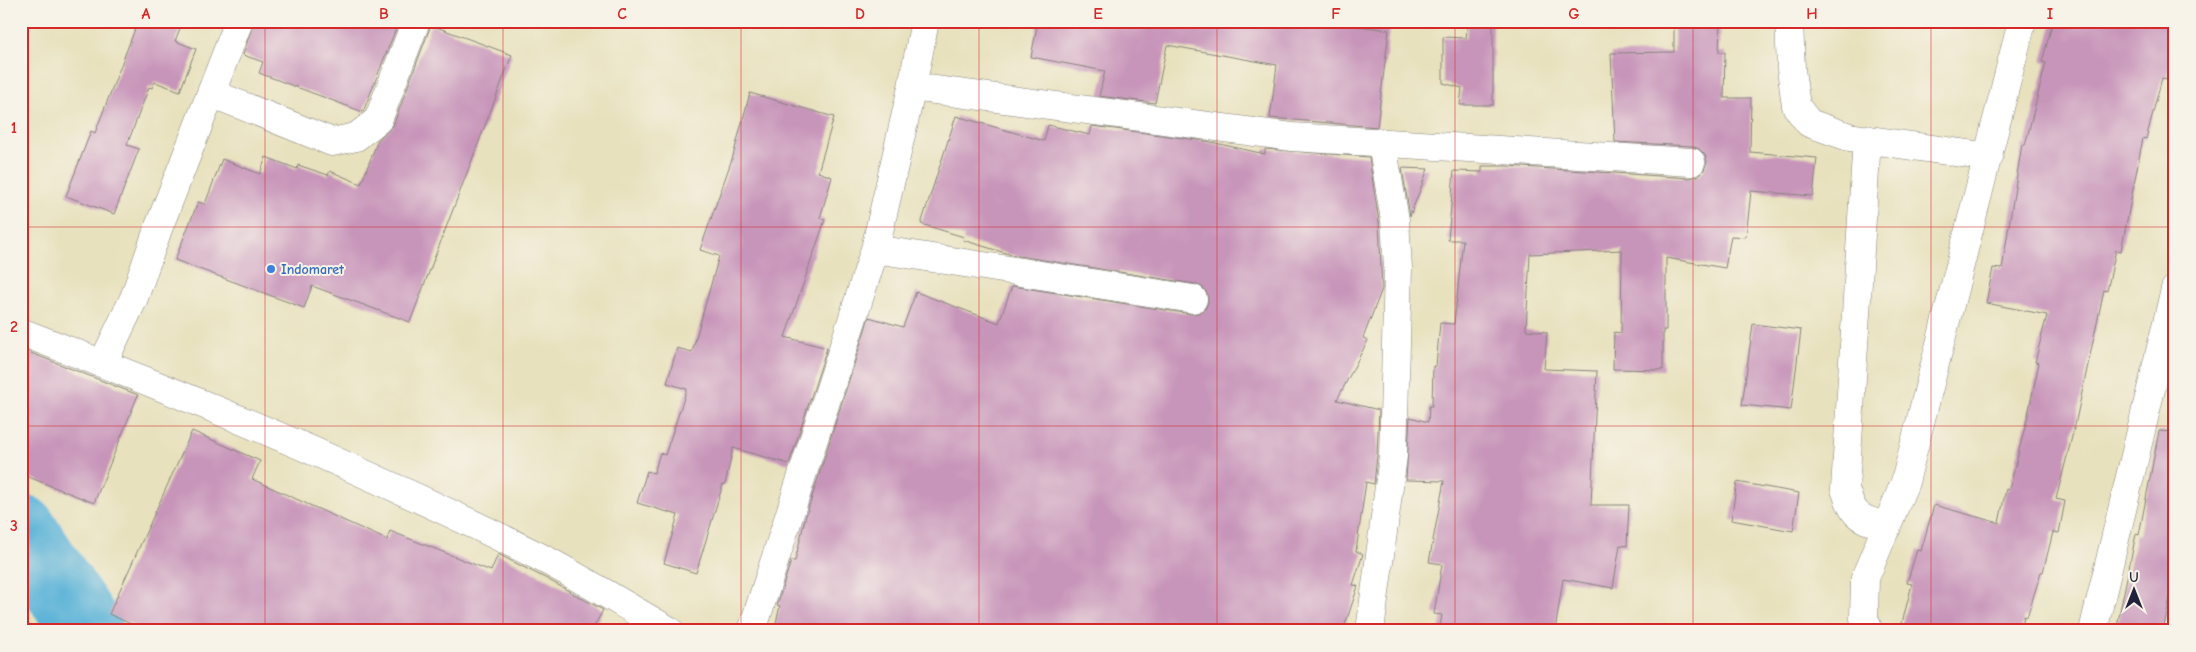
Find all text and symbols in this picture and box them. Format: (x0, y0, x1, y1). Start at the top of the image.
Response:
text: A (142, 5, 151, 23)
text: B (379, 5, 389, 23)
text: C (617, 5, 627, 23)
text: D (855, 5, 865, 23)
text: E (1093, 5, 1103, 23)
text: F (1331, 5, 1341, 23)
text: G (1568, 5, 1580, 23)
text: H (1806, 5, 1818, 23)
text: I (2047, 5, 2053, 23)
text: 1 (11, 119, 17, 137)
place label: Indomaret (281, 261, 344, 278)
marker: Indomaret (265, 263, 277, 275)
text: 2 (10, 318, 18, 336)
text: 3 (10, 517, 18, 535)
north arrow (2108, 564, 2158, 614)
text: U (2129, 569, 2139, 586)

